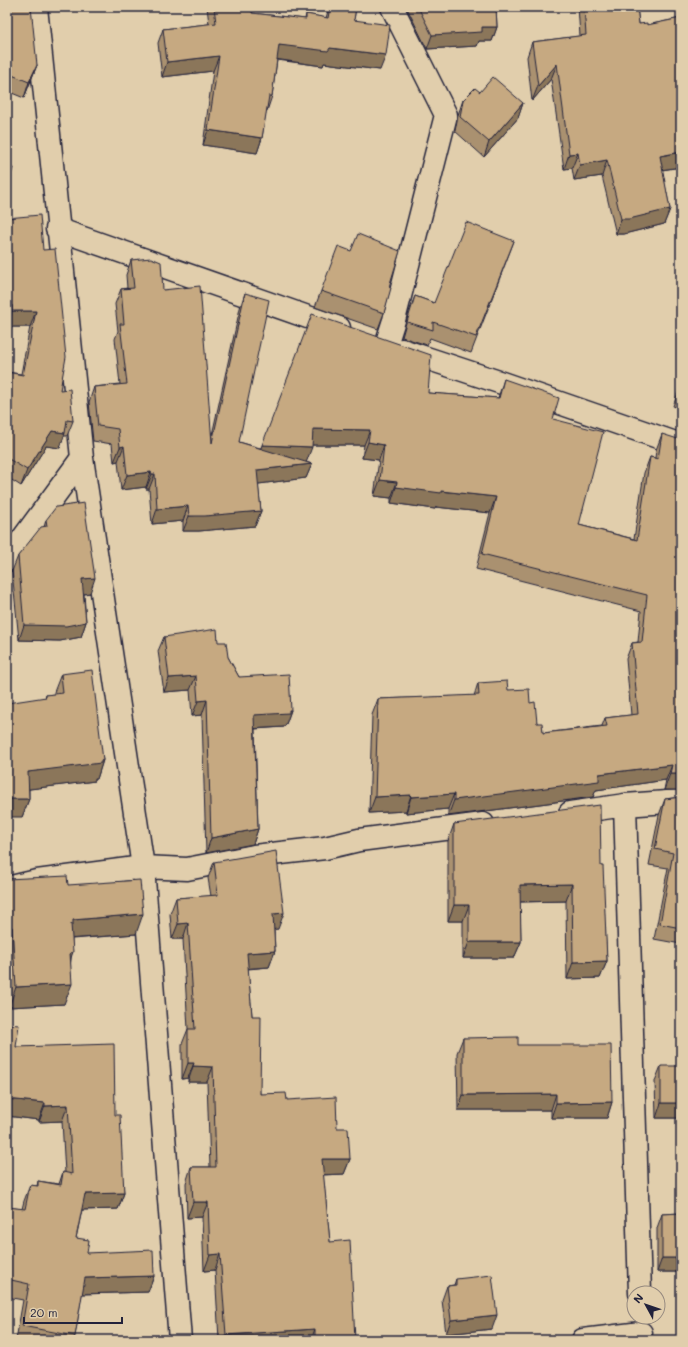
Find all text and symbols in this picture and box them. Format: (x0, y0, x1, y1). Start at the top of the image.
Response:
north arrow (626, 1285, 666, 1325)
text: N (630, 1290, 646, 1306)
scale bar (24, 1299, 122, 1325)
text: 20 m (30, 1304, 58, 1320)

